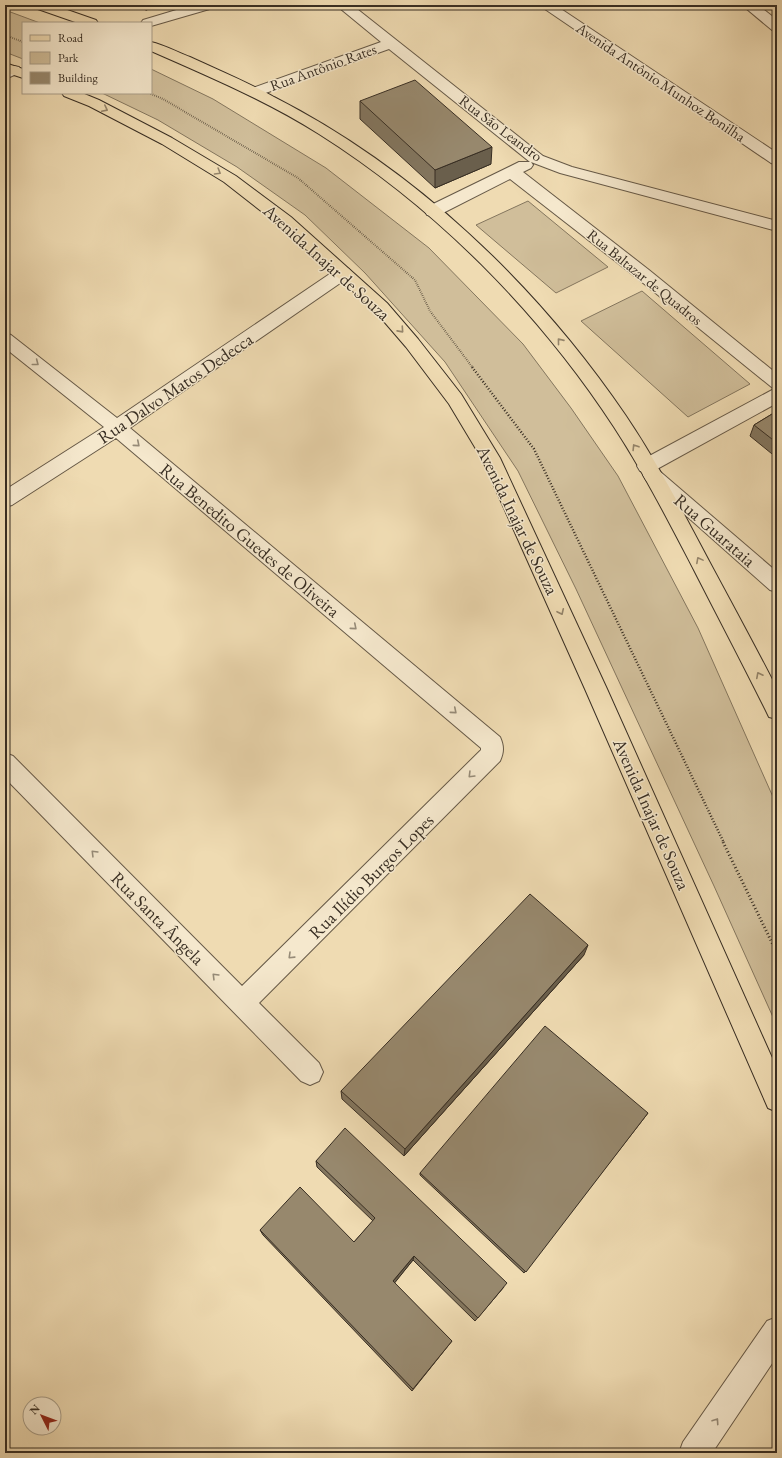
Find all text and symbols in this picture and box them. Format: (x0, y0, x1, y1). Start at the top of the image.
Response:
street label: Avenida Antônio Munhoz Bonilha (572, 18, 749, 146)
legend (22, 22, 152, 94)
text: Road (58, 30, 84, 46)
street label: Rua Antônio Rates (267, 39, 379, 95)
text: Park (58, 50, 79, 66)
text: Building (58, 70, 99, 86)
street label: Rua São Leandro (456, 90, 546, 166)
one-way arrow (100, 104, 108, 112)
one-way arrow (214, 167, 221, 175)
street label: Avenida Inajar de Souza (258, 198, 396, 326)
street label: Rua Baltazar de Quadros (584, 225, 707, 329)
one-way arrow (396, 325, 403, 333)
street label: Rua Dalvo Matos Dedecca (93, 327, 258, 449)
one-way arrow (558, 338, 565, 345)
one-way arrow (31, 358, 38, 365)
one-way arrow (132, 440, 140, 447)
street label: Avenida Inajar de Souza (471, 441, 565, 599)
one-way arrow (632, 444, 640, 451)
street label: Rua Benedito Guedes de Oliveira (155, 458, 345, 623)
street label: Rua Guarataia (670, 488, 761, 572)
one-way arrow (696, 557, 703, 564)
one-way arrow (556, 607, 564, 615)
one-way arrow (350, 623, 357, 630)
one-way arrow (756, 672, 764, 680)
one-way arrow (449, 707, 456, 714)
street label: Avenida Inajar de Souza (608, 734, 696, 894)
one-way arrow (468, 770, 476, 778)
street label: Rua Ilídio Burgos Lopes (304, 808, 439, 943)
one-way arrow (91, 850, 99, 858)
street label: Rua Santa Ângela (106, 866, 210, 970)
one-way arrow (288, 951, 296, 959)
one-way arrow (212, 973, 220, 980)
north arrow (22, 1396, 62, 1436)
text: N (26, 1401, 43, 1417)
one-way arrow (711, 1418, 719, 1425)

